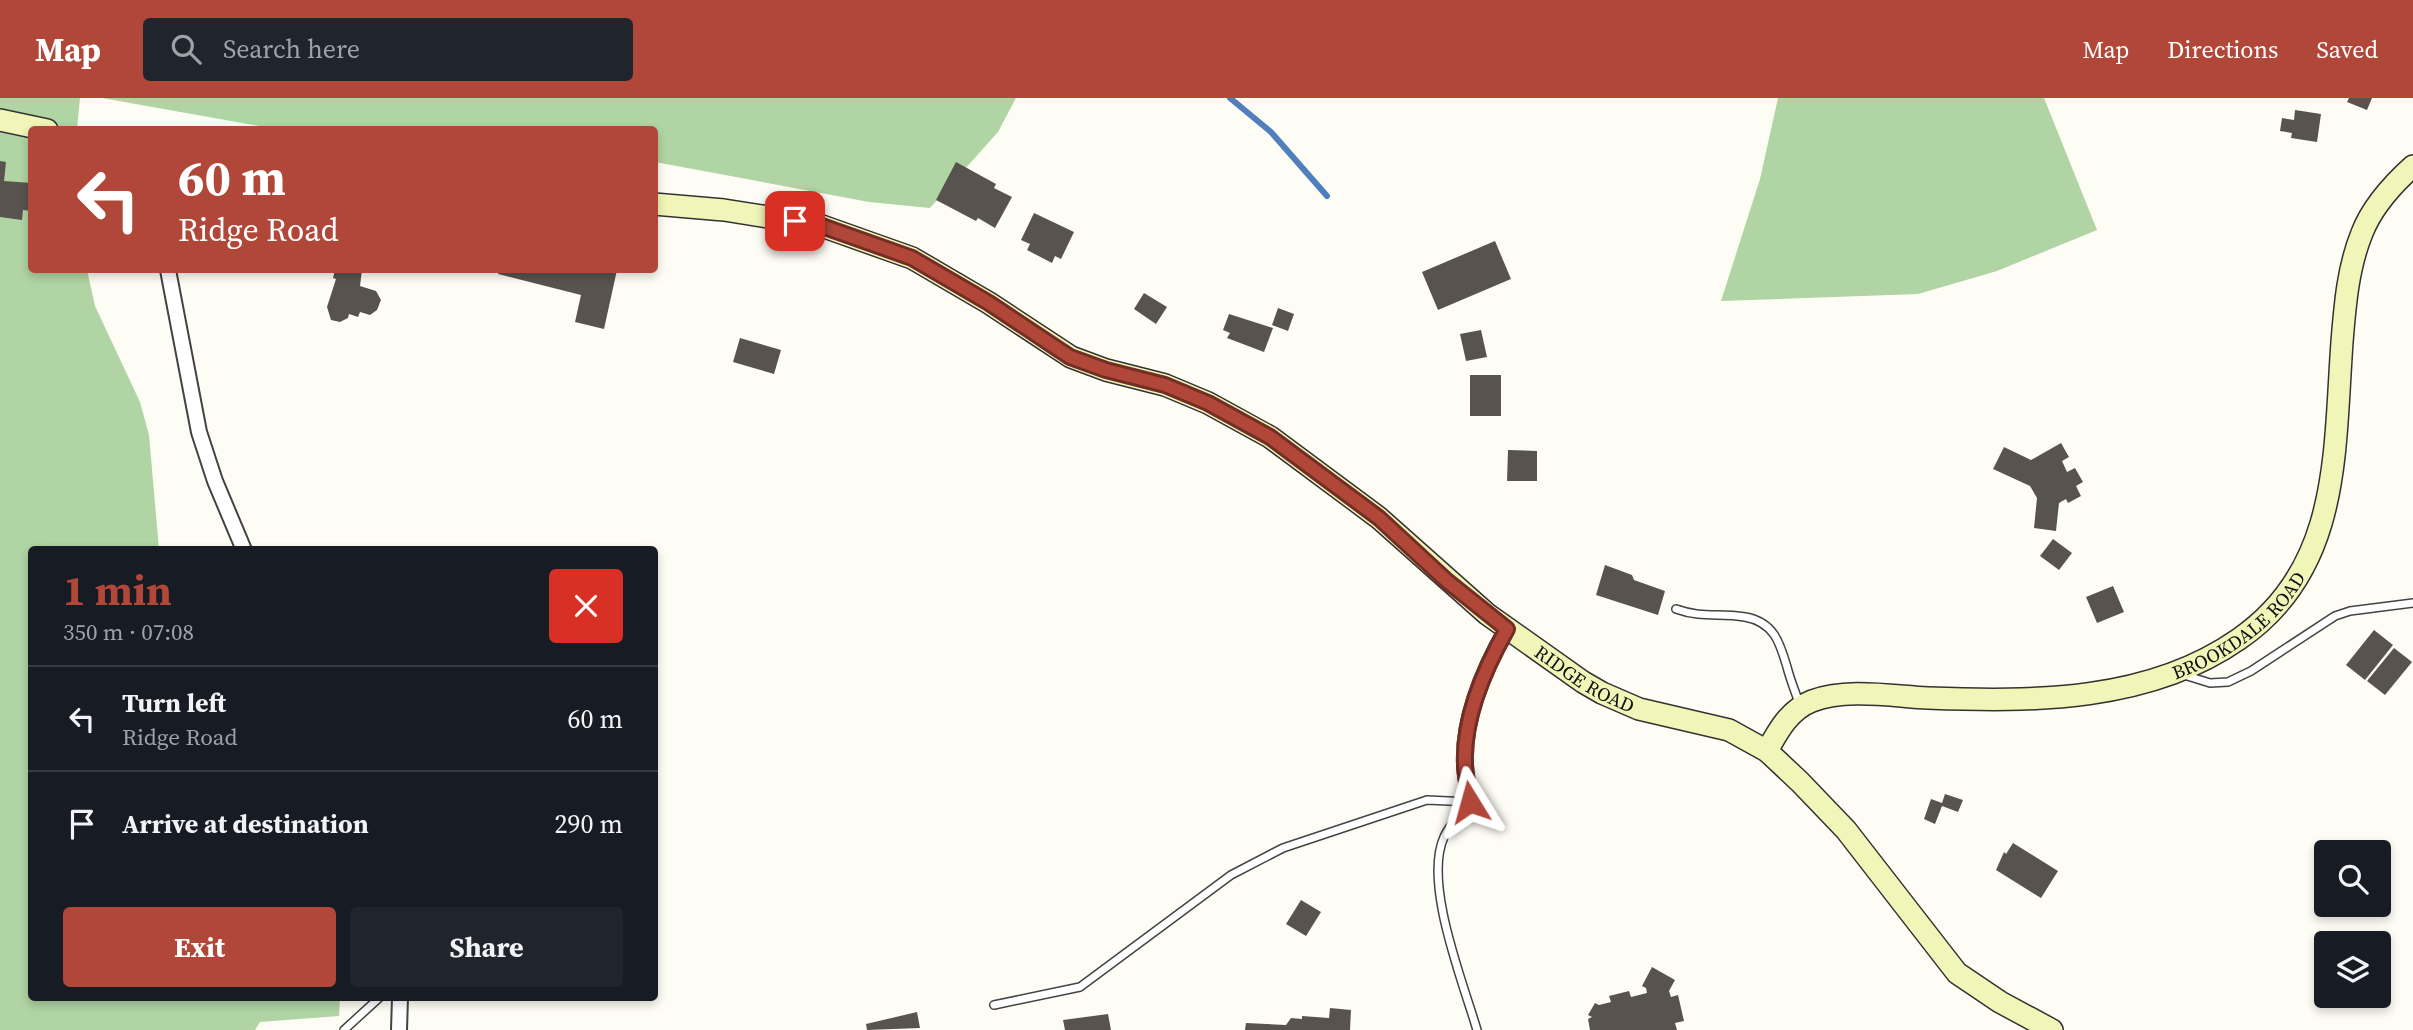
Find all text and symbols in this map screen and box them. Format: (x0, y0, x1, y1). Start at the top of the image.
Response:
search box (143, 18, 633, 81)
text: Map (35, 27, 101, 72)
icon: search (167, 30, 205, 68)
text: Search here (223, 31, 360, 67)
text: Map (2082, 33, 2129, 66)
text: Directions (2167, 33, 2278, 66)
text: Saved (2316, 33, 2378, 66)
text: 60 m (178, 144, 286, 211)
icon: left (63, 154, 154, 245)
pin (765, 191, 825, 251)
icon: arrive (776, 202, 814, 240)
text: Ridge Road (178, 208, 339, 252)
text: 1 min (63, 561, 172, 619)
street label: BROOKDALE ROAD (2168, 567, 2311, 685)
button: close (549, 569, 623, 643)
text: 350 m · 07:08 (63, 616, 194, 648)
street label: RIDGE ROAD (1530, 639, 1639, 719)
text: Turn left (122, 685, 226, 721)
icon: left (63, 700, 101, 738)
text: 60 m (568, 701, 623, 737)
text: Ridge Road (122, 721, 238, 753)
position arrow (1433, 765, 1507, 839)
icon: arrive (63, 805, 101, 843)
text: Arrive at destination (122, 806, 369, 842)
text: 290 m (555, 806, 623, 842)
map controls (2314, 840, 2391, 1008)
button: search (2314, 840, 2391, 917)
button: Exit (63, 907, 336, 987)
button: Share (350, 907, 623, 987)
button: layers (2314, 931, 2391, 1008)

